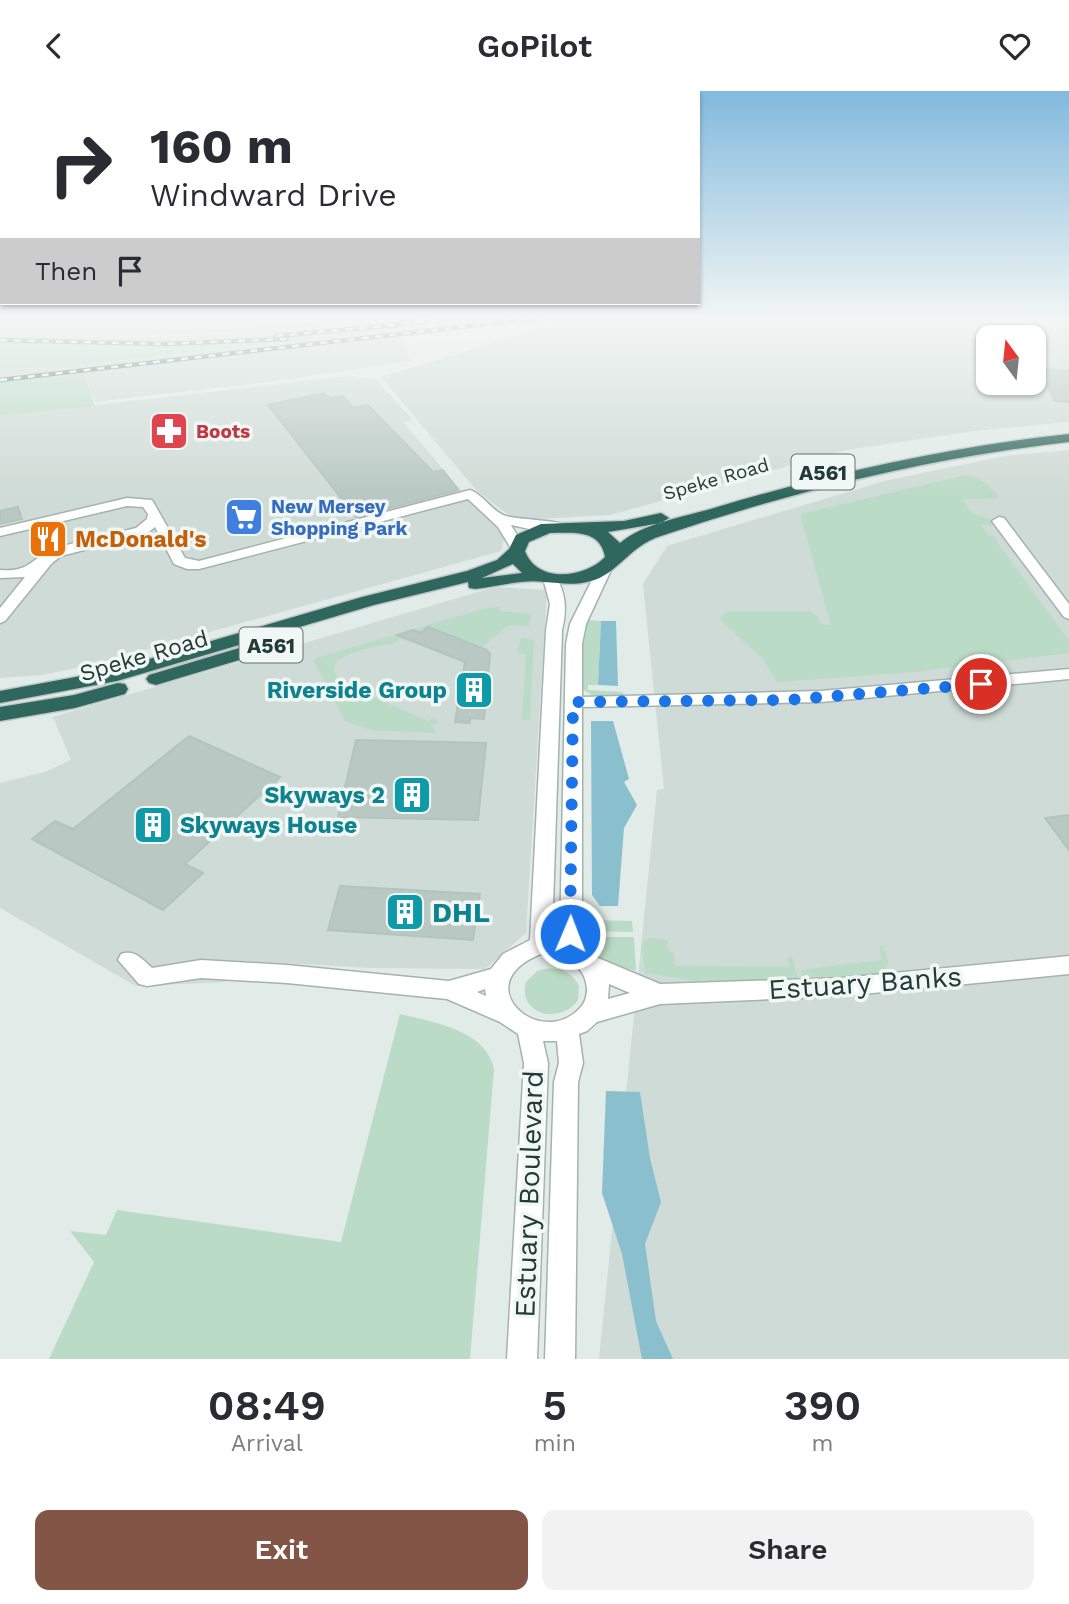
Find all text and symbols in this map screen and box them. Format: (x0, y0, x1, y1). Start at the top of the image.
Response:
icon: back (35, 27, 73, 65)
text: GoPilot (477, 27, 592, 65)
icon: heart (996, 27, 1034, 65)
text: 160 m (150, 117, 293, 175)
icon: right (35, 119, 126, 210)
text: Windward Drive (150, 176, 397, 214)
icon: arrive (111, 252, 149, 290)
text: Then (35, 256, 97, 286)
north arrow (976, 325, 1046, 395)
map controls (976, 325, 1046, 395)
pharmacy icon: Boots (148, 410, 190, 452)
place label: Boots (196, 420, 250, 443)
street label: Speke Road (660, 453, 772, 505)
road number: A561 (792, 455, 854, 489)
place label: New Mersey Shopping Park (271, 495, 407, 540)
supermarket icon: New Mersey Shopping Park (223, 496, 265, 538)
restaurant icon: McDonald's (27, 518, 69, 560)
place label: McDonald's (75, 526, 207, 553)
street label: Speke Road (77, 625, 211, 687)
road number: A561 (240, 627, 302, 663)
pin (951, 654, 1011, 714)
icon: arrive (962, 665, 1000, 703)
building icon: Riverside Group (453, 669, 495, 711)
place label: Riverside Group (267, 677, 447, 704)
building icon: Skyways 2 (391, 774, 433, 816)
place label: Skyways 2 (264, 782, 385, 809)
building icon: Skyways House (132, 804, 174, 846)
place label: Skyways House (180, 812, 357, 839)
building icon: DHL (384, 891, 426, 933)
place label: DHL (432, 896, 490, 929)
position arrow (533, 897, 607, 971)
street label: Estuary Banks (767, 960, 963, 1006)
street label: Estuary Boulevard (508, 1070, 550, 1318)
text: 08:49 (208, 1381, 326, 1430)
text: 5 (543, 1381, 567, 1430)
text: 390 (784, 1381, 861, 1430)
text: Arrival (231, 1430, 303, 1457)
text: min (534, 1430, 576, 1457)
text: m (811, 1430, 833, 1457)
button: Exit (35, 1510, 528, 1590)
button: Share (542, 1510, 1034, 1590)

